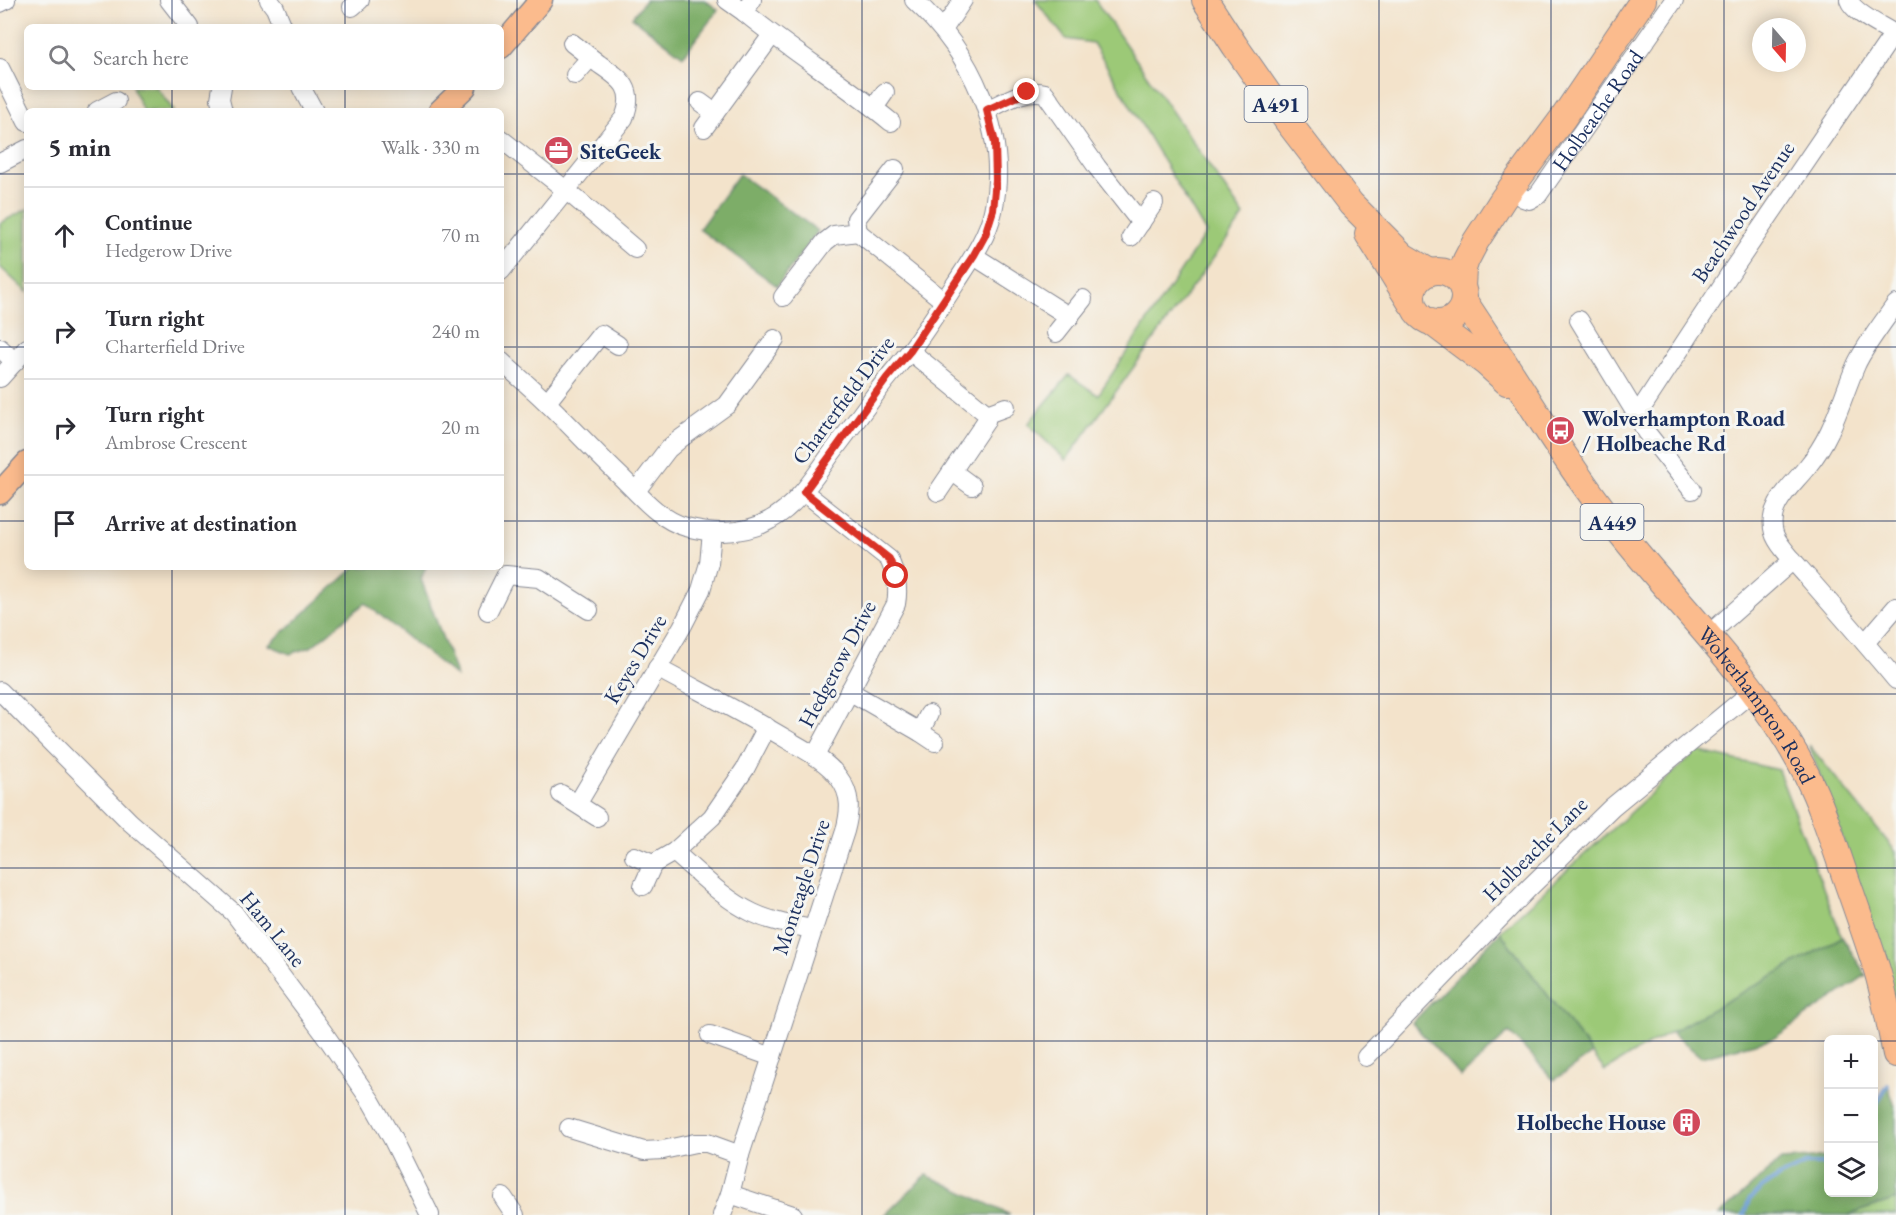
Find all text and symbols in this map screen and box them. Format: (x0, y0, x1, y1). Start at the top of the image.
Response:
north arrow (1752, 18, 1806, 72)
search box (24, 24, 504, 90)
icon: search (45, 41, 78, 74)
text: Search here (93, 43, 188, 72)
street label: Holbeache Road (1545, 43, 1650, 177)
route end (1013, 78, 1039, 104)
road number: A491 (1244, 86, 1308, 122)
text: 5 min (48, 130, 111, 164)
text: Walk · 330 m (381, 134, 480, 160)
office icon: SiteGeek (543, 135, 575, 167)
street label: Beachwood Avenue (1685, 135, 1801, 288)
place label: SiteGeek (580, 137, 662, 166)
text: Continue (105, 208, 192, 237)
icon: ahead (48, 219, 81, 252)
text: 70 m (441, 222, 480, 248)
text: Hedgerow Drive (105, 237, 232, 263)
text: Turn right (105, 304, 204, 333)
icon: right (48, 315, 81, 348)
text: 240 m (432, 318, 480, 344)
street label: Charterfield Drive (785, 330, 901, 470)
text: Charterfield Drive (105, 333, 245, 359)
text: Turn right (105, 400, 204, 429)
place label: Wolverhampton Road / Holbeache Rd (1582, 404, 1785, 458)
icon: right (48, 411, 81, 444)
text: 20 m (441, 414, 480, 440)
bus stop icon: Wolverhampton Road / Holbeache Rd (1545, 415, 1577, 447)
text: Ambrose Crescent (105, 429, 247, 455)
road number: A449 (1580, 504, 1644, 540)
icon: arrive (48, 507, 81, 540)
text: Arrive at destination (105, 509, 297, 538)
route start (882, 562, 908, 588)
street label: Hedgerow Drive (791, 595, 883, 733)
street label: Keyes Drive (597, 608, 673, 709)
street label: Wolverhampton Road (1692, 620, 1823, 789)
street label: Holbeache Lane (1476, 790, 1594, 908)
street label: Monteagle Drive (765, 815, 837, 959)
street label: Ham Lane (233, 885, 313, 973)
map controls (1824, 1035, 1878, 1197)
button: + (1824, 1035, 1878, 1089)
button: − (1824, 1089, 1878, 1143)
building icon: Holbeche House (1671, 1106, 1703, 1138)
place label: Holbeche House (1517, 1108, 1666, 1137)
button: layers (1824, 1143, 1878, 1197)

